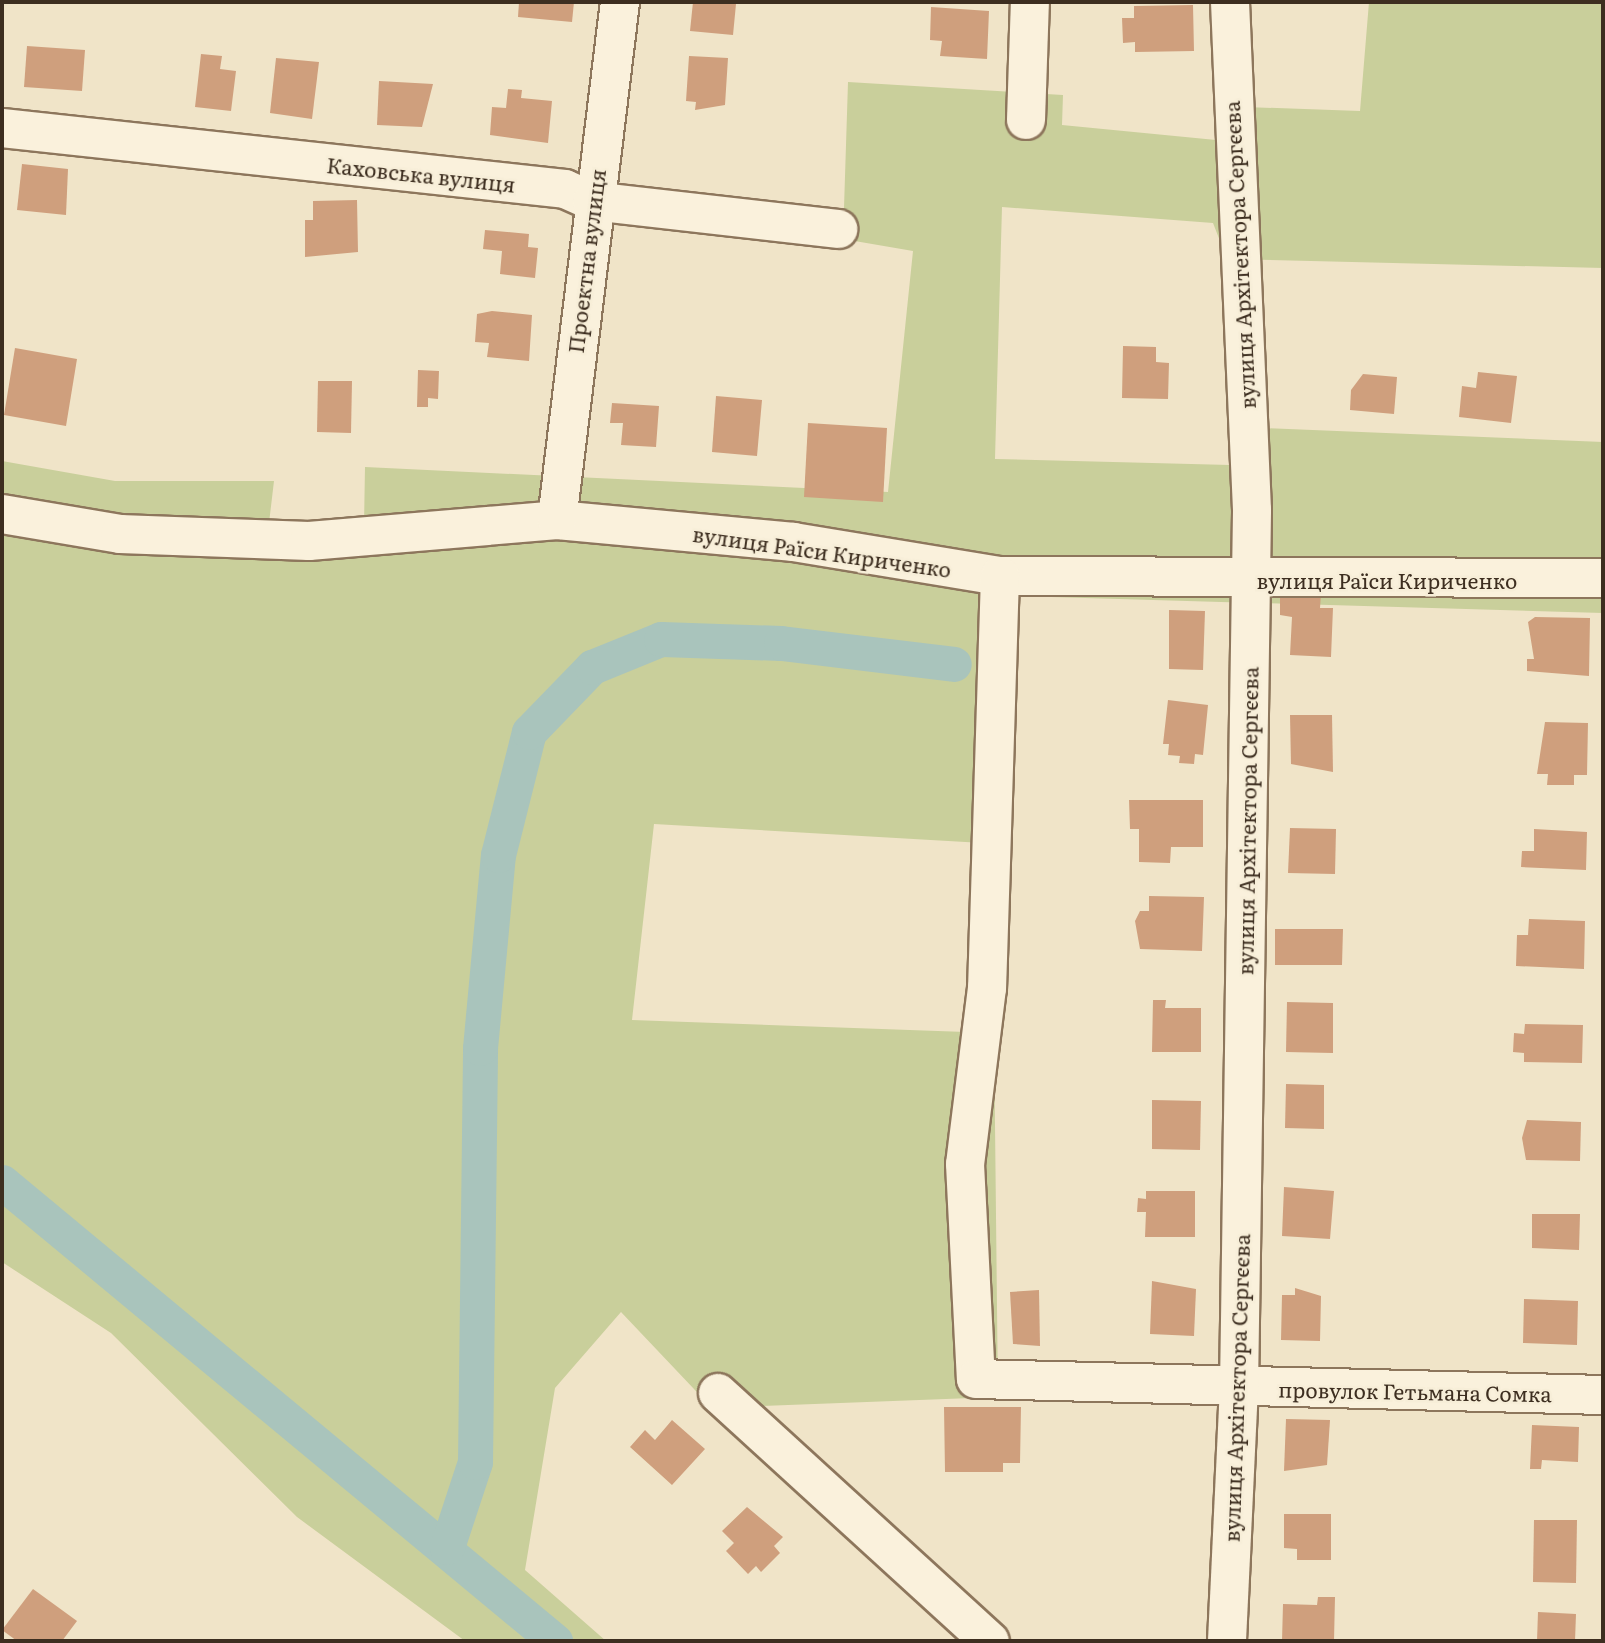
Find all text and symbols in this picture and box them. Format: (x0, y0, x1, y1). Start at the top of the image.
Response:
street label: вулиця Архітектора Сергєєва (1218, 100, 1260, 410)
street label: Каховська вулиця (325, 152, 517, 196)
street label: Проектна вулиця (562, 167, 610, 355)
street label: вулиця Раїси Кириченко (691, 520, 953, 582)
street label: вулиця Раїси Кириченко (1257, 567, 1517, 593)
street label: вулиця Архітектора Сергєєва (1232, 667, 1262, 975)
street label: вулиця Архітектора Сергєєва (1218, 1233, 1254, 1543)
street label: провулок Гетьмана Сомка (1278, 1376, 1552, 1406)

